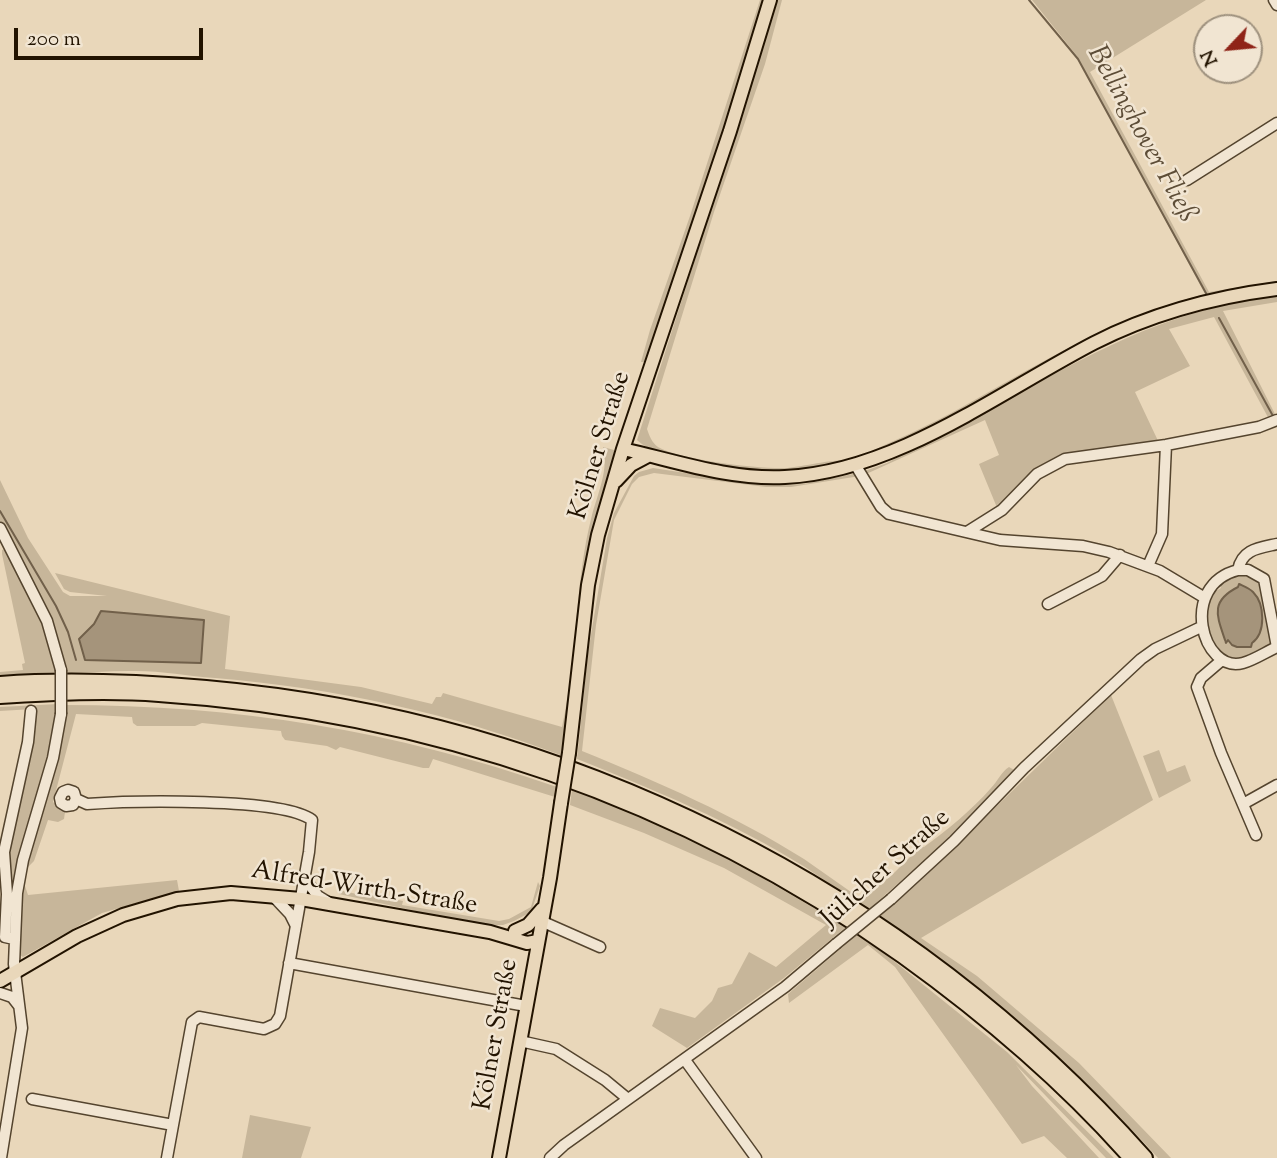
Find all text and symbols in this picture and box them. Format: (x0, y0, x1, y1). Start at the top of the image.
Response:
scale bar (18, 14, 206, 58)
north arrow (1193, 14, 1263, 84)
text: 200 m (27, 25, 81, 55)
water label: Bellinghover Fließ (1078, 41, 1202, 229)
text: N (1195, 45, 1226, 70)
street label: Kölner Straße (565, 368, 639, 524)
street label: Jülicher Straße (816, 804, 958, 936)
street label: Alfred-Wirth-Straße (249, 857, 479, 923)
street label: Kölner Straße (469, 957, 527, 1113)

